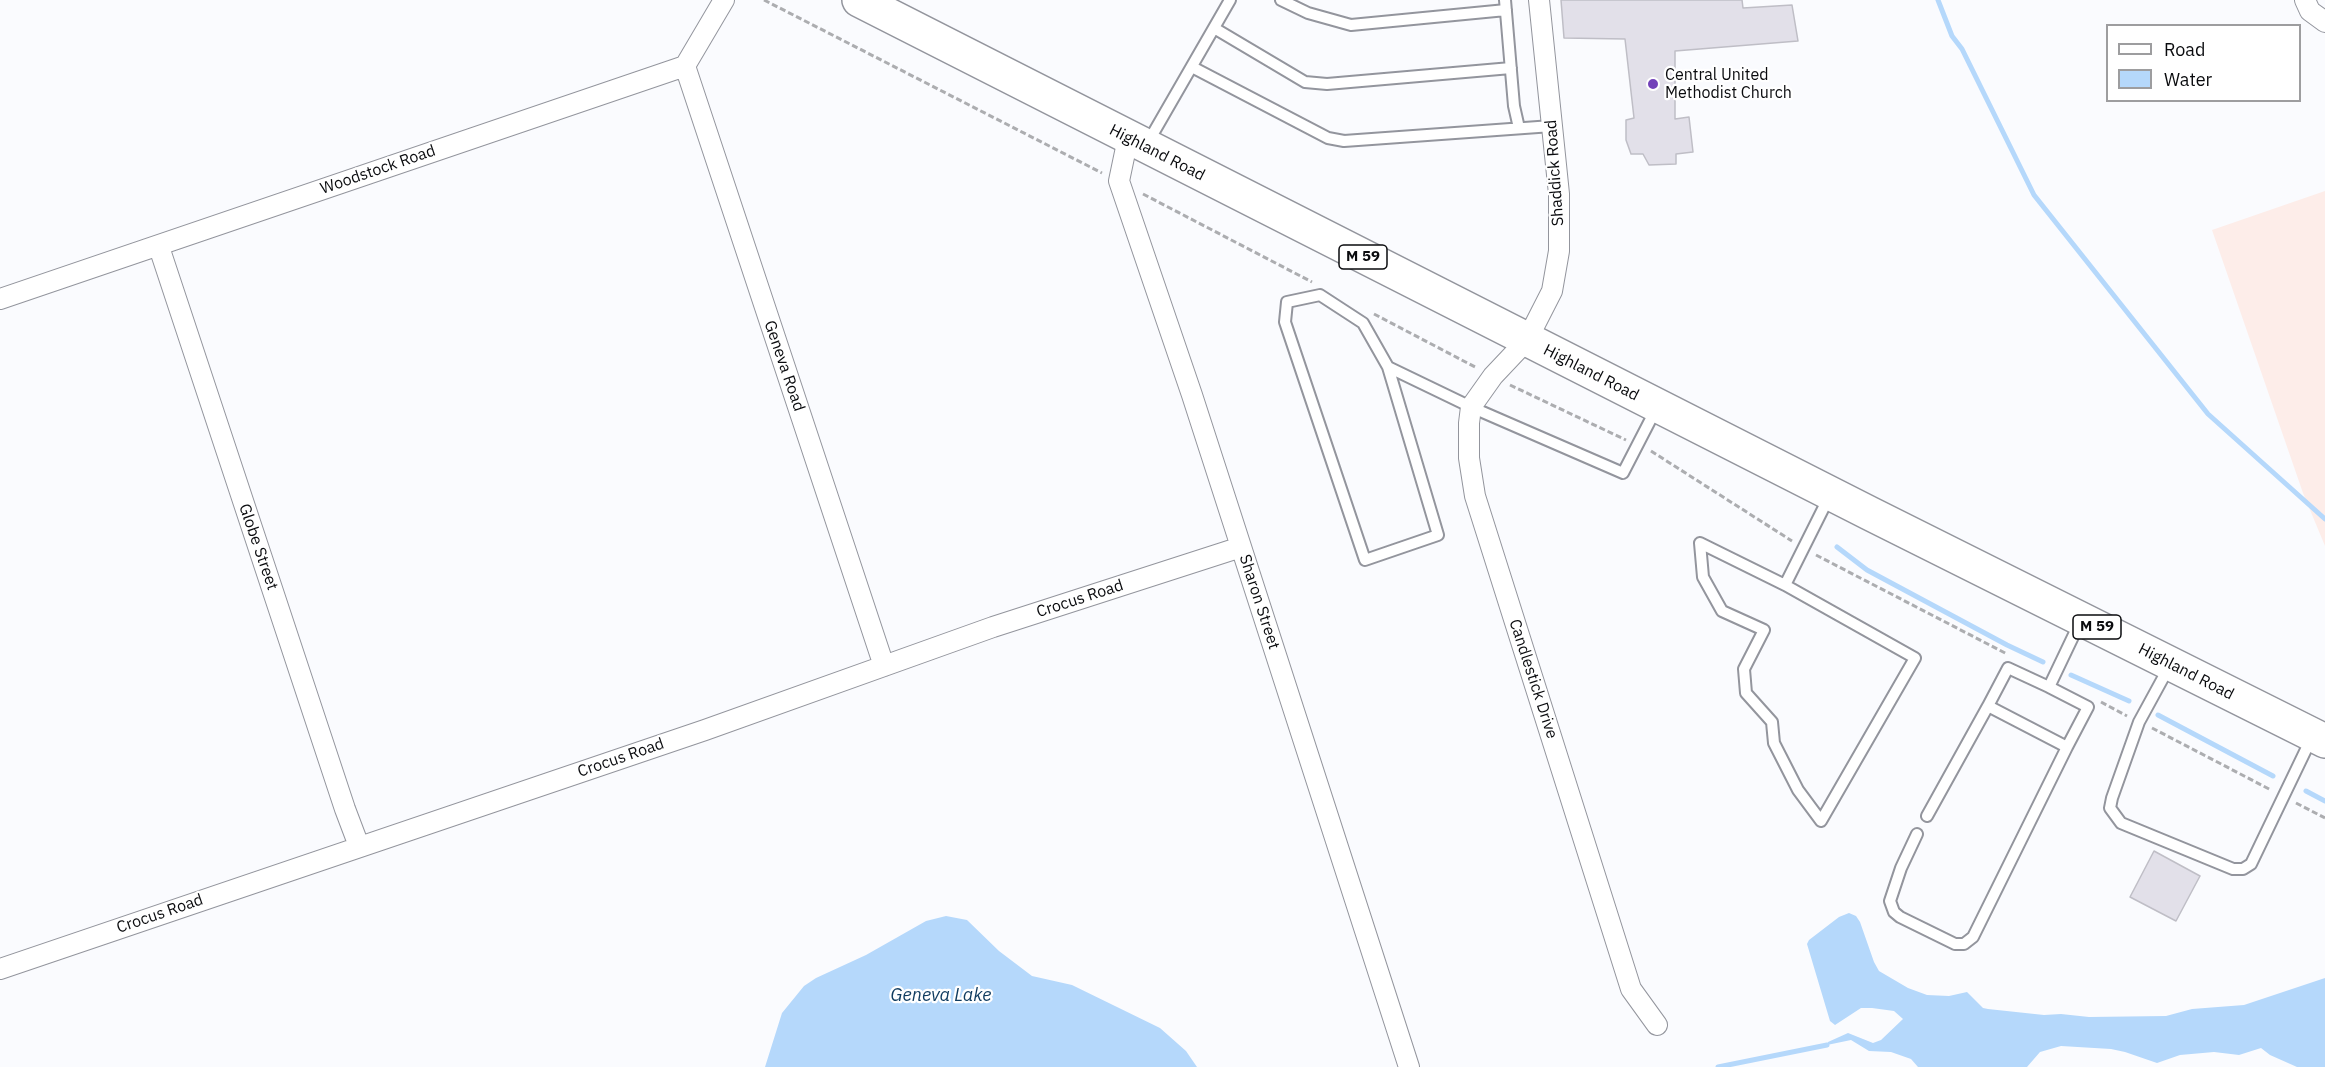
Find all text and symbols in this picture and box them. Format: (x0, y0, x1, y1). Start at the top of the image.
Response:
legend (2106, 24, 2301, 102)
text: Road (2164, 38, 2205, 61)
place label: Central United Methodist Church (1665, 65, 1792, 103)
text: Water (2164, 68, 2212, 91)
marker: Central United Methodist Church (1646, 77, 1660, 91)
street label: Shaddick Road (1542, 119, 1568, 227)
street label: Highland Road (1106, 121, 1208, 185)
street label: Woodstock Road (318, 141, 438, 199)
road number: M 59 (1339, 245, 1387, 269)
street label: Geneva Road (760, 318, 808, 414)
street label: Highland Road (1540, 341, 1642, 405)
street label: Globe Street (234, 501, 282, 593)
street label: Sharon Street (1235, 552, 1283, 652)
street label: Crocus Road (1034, 576, 1126, 622)
road number: M 59 (2073, 615, 2121, 639)
street label: Candlestick Drive (1505, 617, 1561, 741)
street label: Highland Road (2135, 640, 2237, 704)
street label: Crocus Road (575, 734, 667, 782)
street label: Crocus Road (114, 890, 206, 938)
water label: Geneva Lake (891, 985, 991, 1007)

